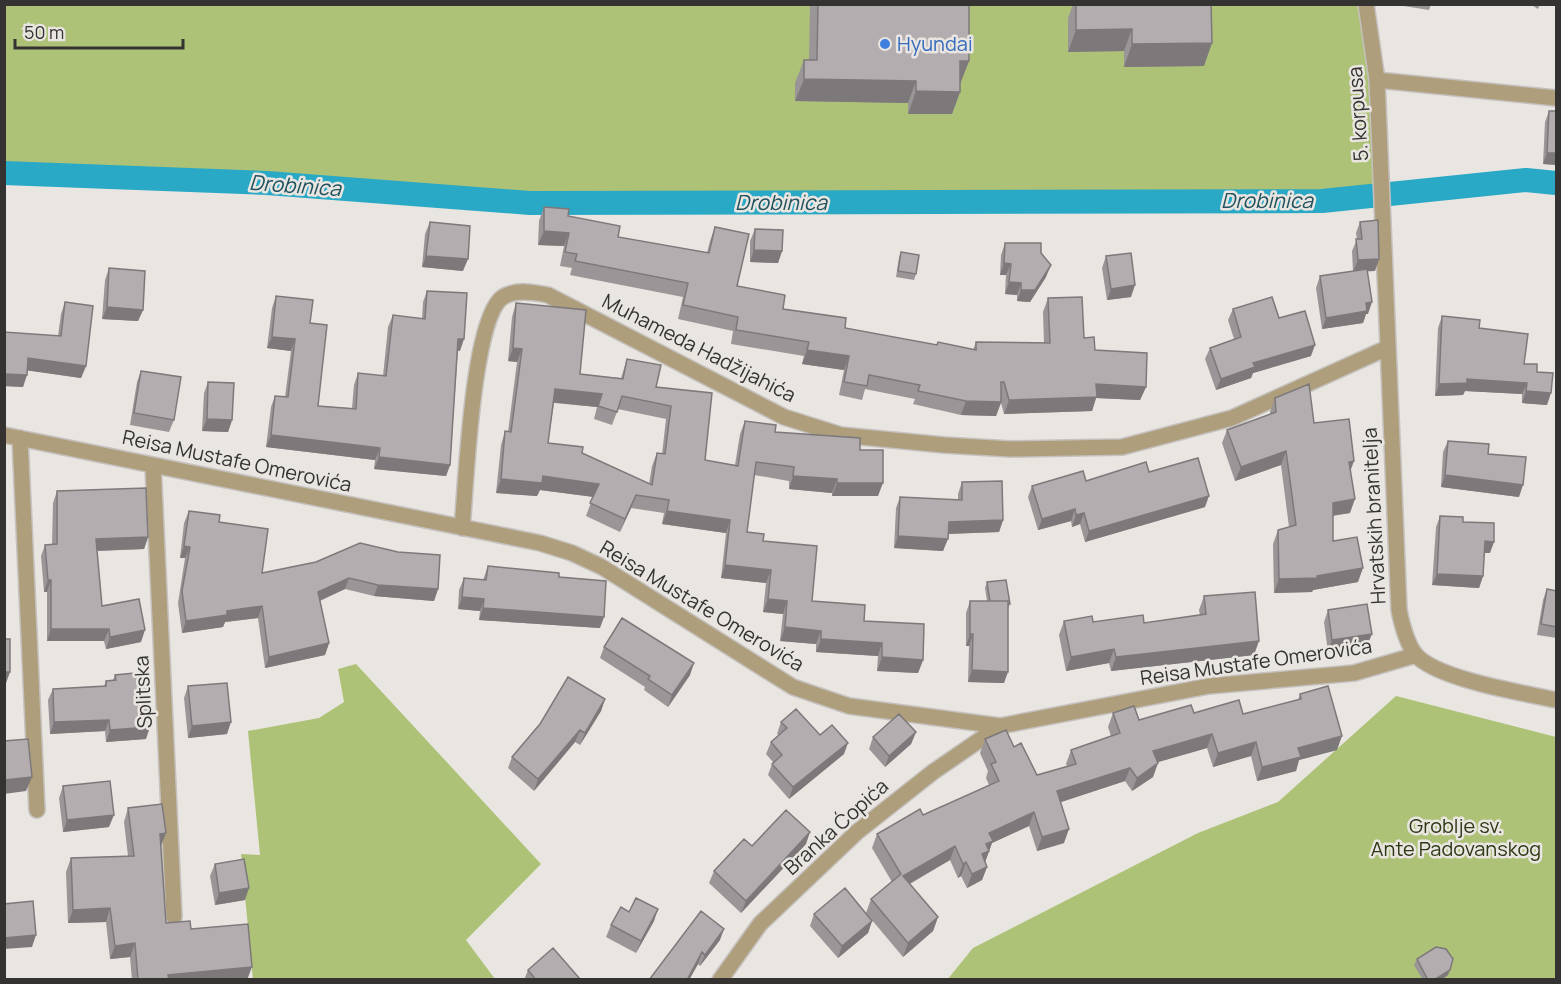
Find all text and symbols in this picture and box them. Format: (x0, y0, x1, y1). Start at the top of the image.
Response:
scale bar (15, 12, 183, 50)
text: 50 m (24, 20, 64, 44)
place label: Hyundai (897, 30, 973, 57)
marker: Hyundai (878, 37, 892, 51)
street label: 5. korpusa (1341, 66, 1374, 162)
water label: Drobinica (248, 168, 343, 202)
water label: Drobinica (1221, 186, 1314, 214)
water label: Drobinica (735, 188, 828, 216)
street label: Muhameda Hadžijahića (598, 287, 801, 408)
street label: Reisa Mustafe Omerovića (120, 423, 354, 498)
street label: Hrvatskih branitelja (1355, 427, 1392, 605)
street label: Reisa Mustafe Omerovića (595, 534, 809, 677)
street label: Reisa Mustafe Omerovića (1138, 632, 1374, 691)
street label: Splitska (127, 655, 158, 729)
street label: Branka Ćopića (778, 772, 894, 881)
park label: Groblje sv. Ante Padovanskog (1371, 812, 1541, 862)

